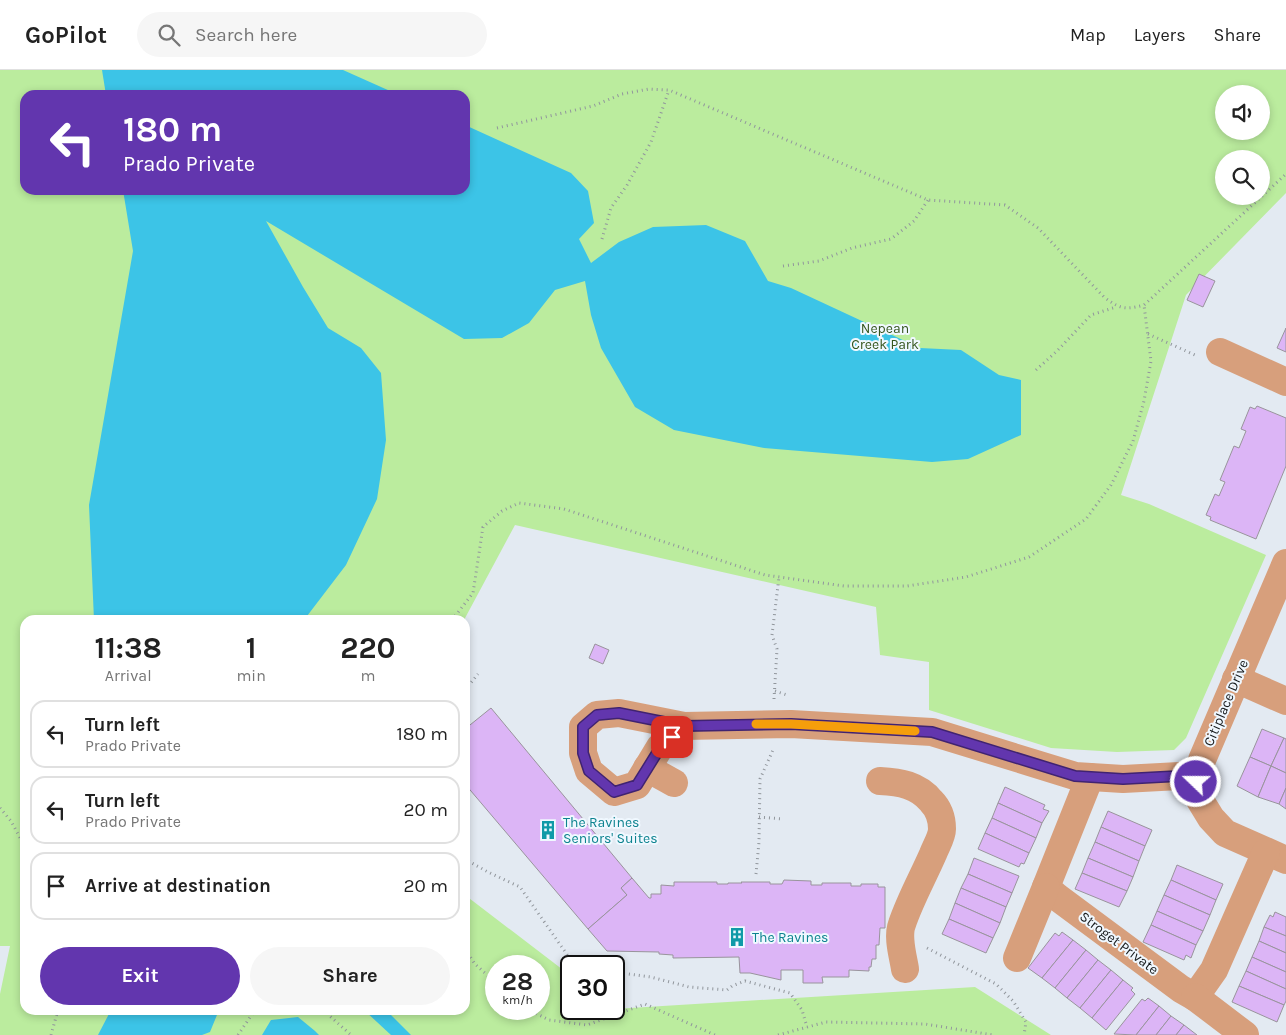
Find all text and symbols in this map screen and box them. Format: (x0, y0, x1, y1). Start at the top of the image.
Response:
search box (137, 12, 487, 57)
text: GoPilot (25, 21, 107, 49)
icon: search (155, 21, 183, 49)
text: Search here (195, 24, 297, 46)
text: Map (1070, 24, 1106, 46)
text: Layers (1134, 24, 1186, 46)
text: Share (1214, 24, 1261, 46)
map controls (1215, 85, 1270, 205)
button: sound (1215, 85, 1270, 140)
text: 180 m (123, 109, 222, 150)
icon: left (40, 110, 105, 175)
button: search (1215, 150, 1270, 205)
text: Prado Private (123, 151, 255, 177)
park label: Nepean Creek Park (851, 320, 919, 353)
text: 11:38 (94, 630, 162, 666)
text: 1 (246, 630, 256, 666)
text: 220 (340, 630, 396, 666)
street label: Citiplace Drive (1200, 657, 1252, 749)
text: Arrival (105, 666, 152, 685)
text: min (236, 666, 266, 685)
text: m (360, 666, 375, 685)
text: Turn left (85, 714, 160, 736)
pin (651, 716, 693, 758)
icon: left (42, 720, 70, 748)
text: 180 m (396, 723, 448, 745)
icon: arrive (658, 723, 686, 751)
text: Prado Private (85, 736, 181, 755)
position arrow (1169, 755, 1221, 807)
text: Turn left (85, 790, 160, 812)
icon: left (42, 796, 70, 824)
text: 20 m (403, 799, 448, 821)
text: Prado Private (85, 812, 181, 831)
place label: The Ravines Seniors' Suites (563, 814, 658, 847)
building icon: The Ravines Seniors' Suites (537, 819, 559, 841)
icon: arrive (42, 872, 70, 900)
text: Arrive at destination (85, 875, 271, 897)
text: 20 m (403, 875, 448, 897)
street label: Stroget Private (1076, 908, 1162, 978)
building icon: The Ravines (726, 926, 748, 948)
place label: The Ravines (752, 929, 828, 946)
button: Exit (40, 947, 240, 1005)
button: Share (250, 947, 450, 1005)
speed limit sign: 30 (560, 955, 625, 1020)
text: 28 (502, 967, 533, 996)
text: km/h (502, 993, 533, 1007)

